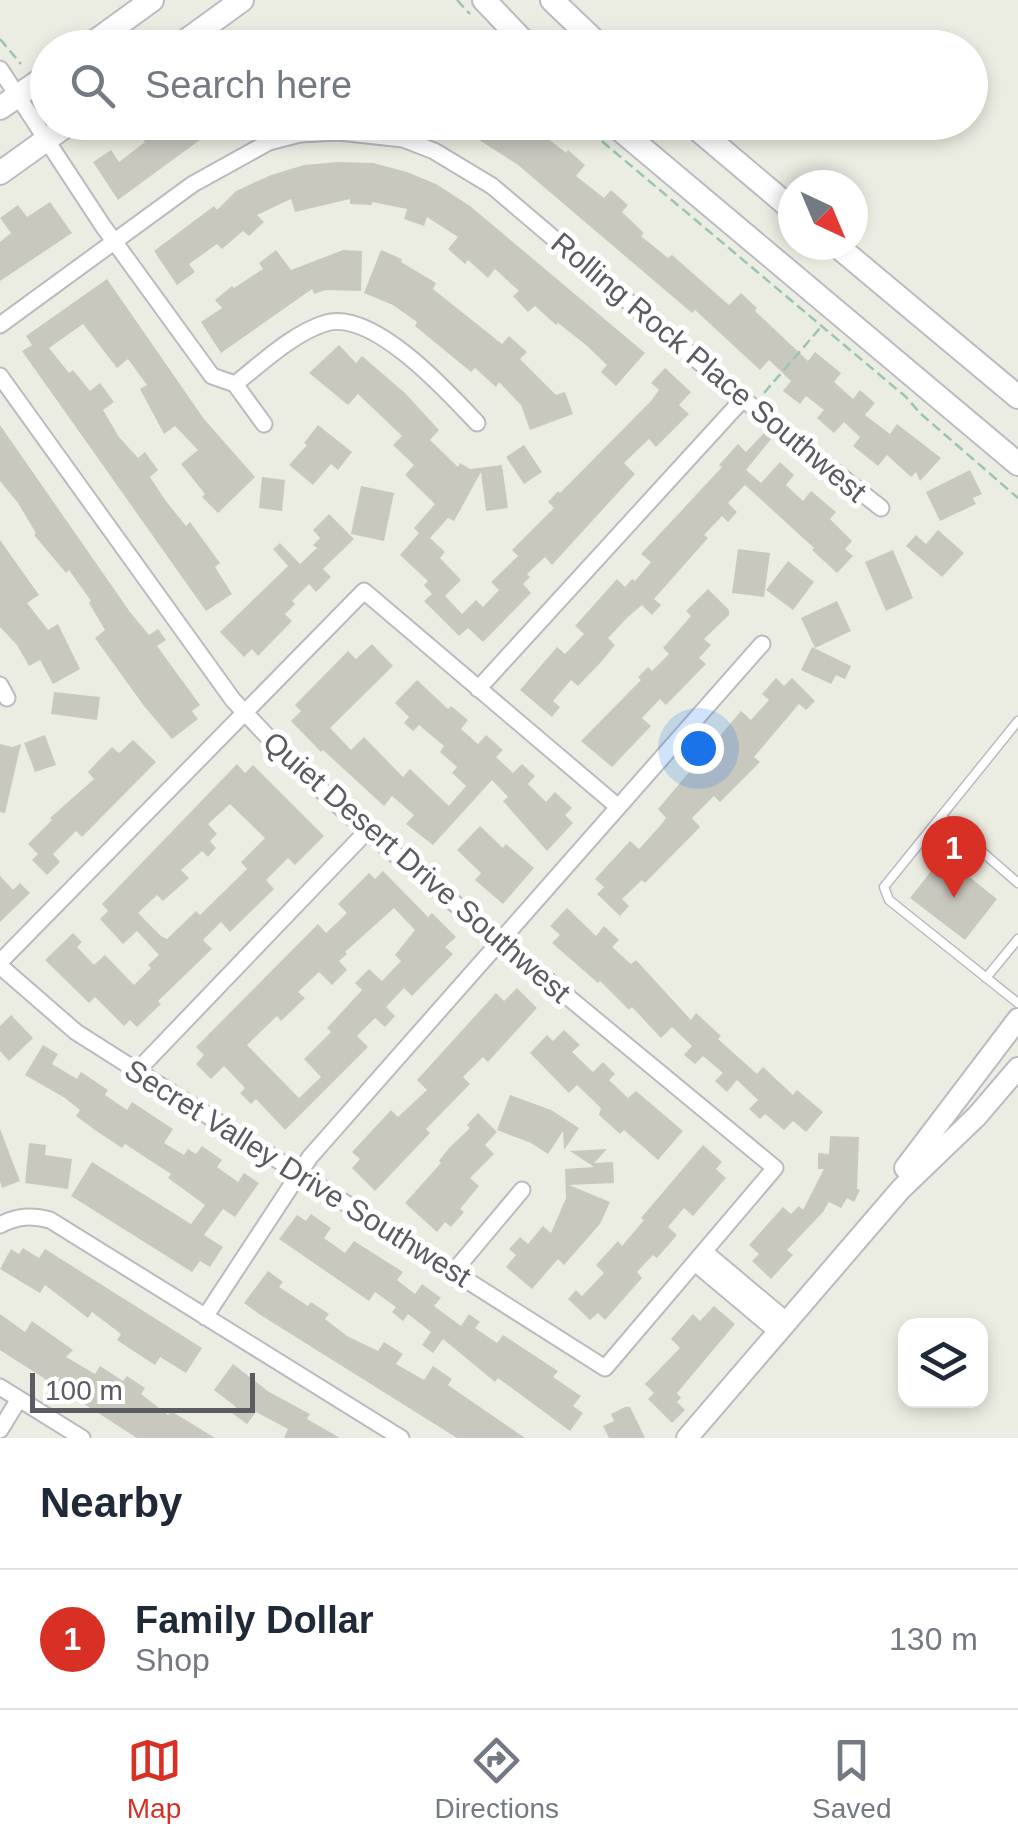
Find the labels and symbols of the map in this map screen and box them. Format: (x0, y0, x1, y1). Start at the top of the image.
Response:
north arrow (778, 170, 868, 260)
street label: Rolling Rock Place Southwest (545, 226, 873, 509)
your location (673, 723, 724, 774)
street label: Quiet Desert Drive Southwest (257, 725, 577, 1010)
pin: 1 (922, 816, 986, 898)
street label: Secret Valley Drive Southwest (119, 1053, 477, 1294)
scale bar (30, 1368, 255, 1412)

